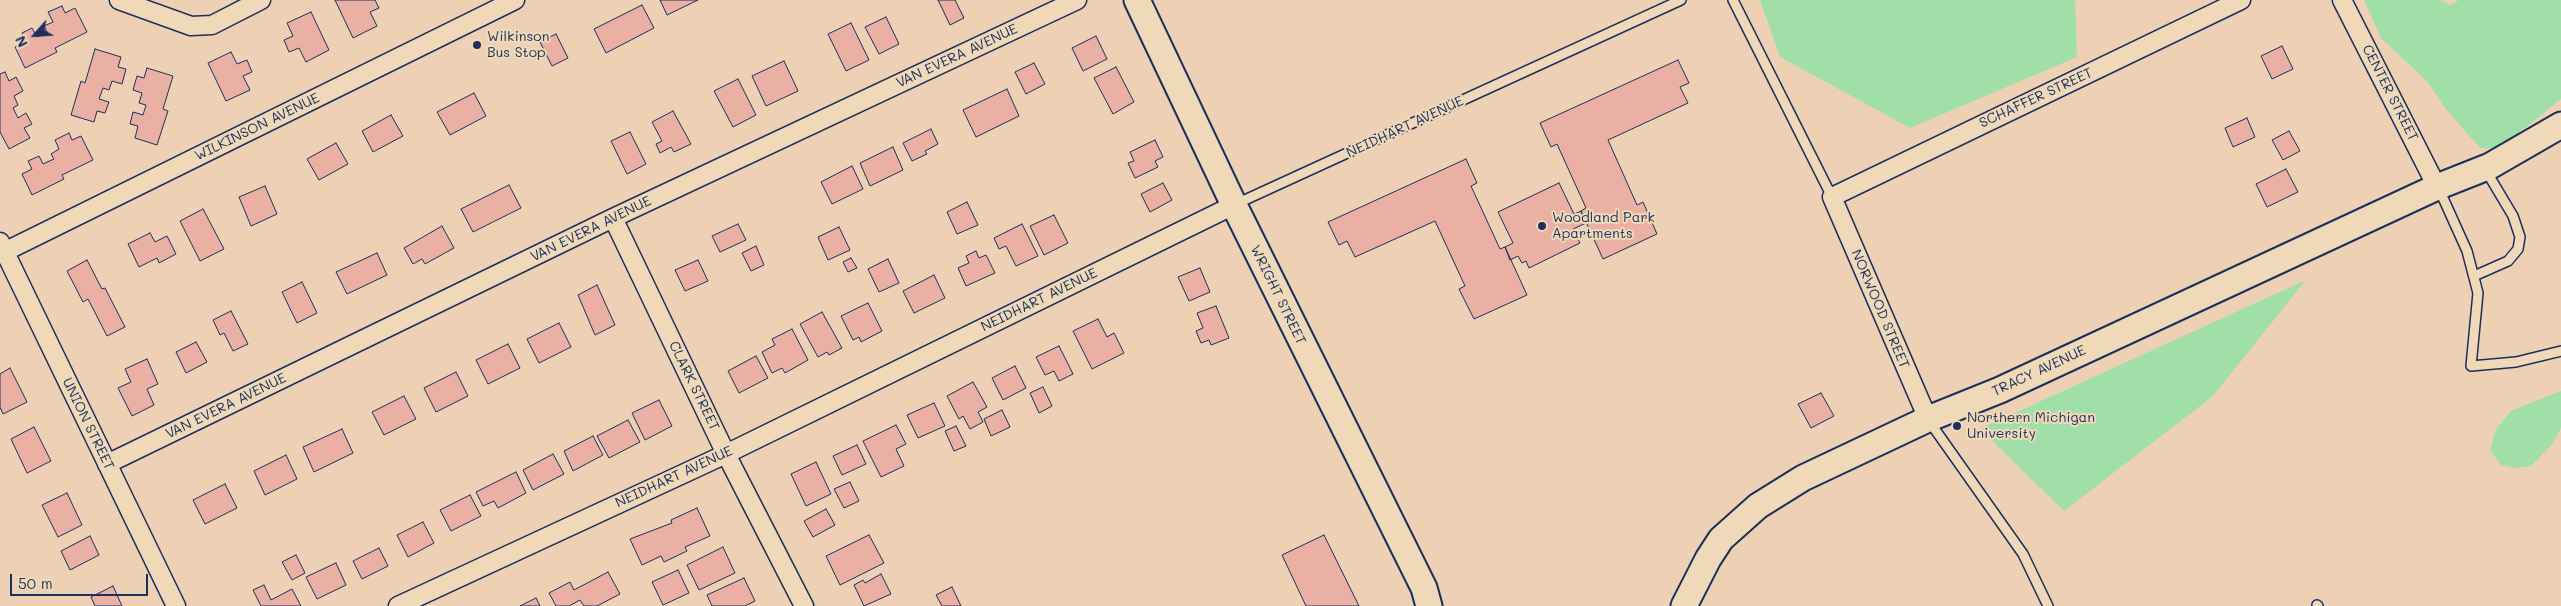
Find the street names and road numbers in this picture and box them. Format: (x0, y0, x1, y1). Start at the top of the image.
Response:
street label: VAN EVERA AVENUE (894, 21, 1020, 91)
street label: CENTER STREET (2358, 42, 2422, 144)
street label: SCHAFFER STREET (1977, 64, 2095, 132)
street label: WILKINSON AVENUE (192, 89, 322, 165)
street label: NEIDHART AVENUE (1344, 92, 1466, 162)
street label: VAN EVERA AVENUE (528, 193, 654, 265)
street label: WRIGHT STREET (1247, 243, 1309, 347)
street label: NORWOOD STREET (1847, 247, 1913, 371)
street label: NEIDHART AVENUE (978, 265, 1100, 335)
street label: CLARK STREET (665, 339, 723, 433)
street label: TRACY AVENUE (1989, 342, 2089, 400)
street label: VAN EVERA AVENUE (163, 370, 289, 442)
street label: UNION STREET (58, 375, 118, 473)
street label: NEIDHART AVENUE (613, 442, 735, 512)

